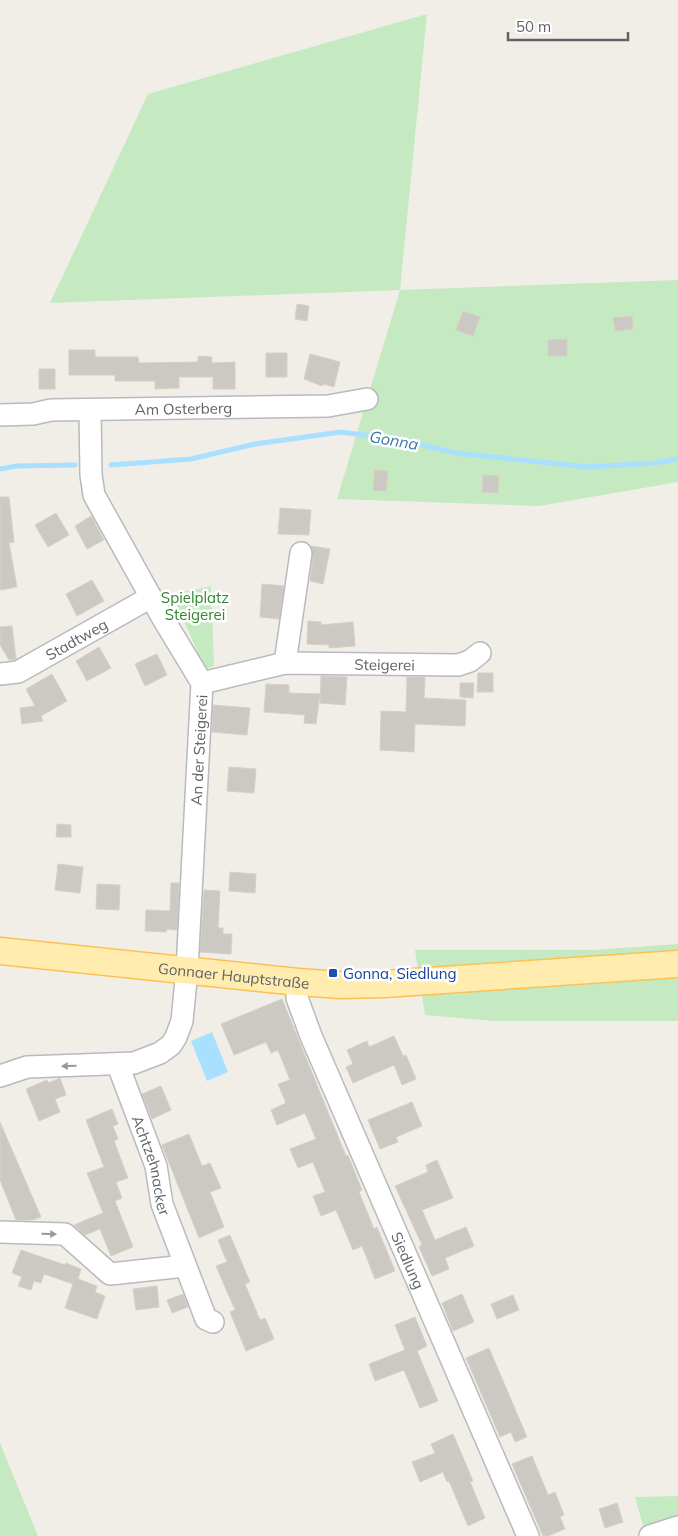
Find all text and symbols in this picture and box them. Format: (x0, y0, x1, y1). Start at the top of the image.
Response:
scale bar (508, 10, 628, 42)
text: 50 m (516, 17, 551, 36)
street label: Am Osterberg (135, 398, 232, 418)
water label: Gonna (368, 426, 420, 454)
park label: Spielplatz Steigerei (161, 588, 229, 624)
street label: Stadtweg (42, 614, 111, 664)
street label: Steigerei (354, 654, 415, 674)
street label: An der Steigerei (186, 694, 211, 806)
street label: Gonnaer Hauptstraße (157, 958, 310, 992)
place label: Gonna, Siedlung (343, 964, 457, 983)
marker: Gonna, Siedlung (327, 967, 339, 979)
one-way arrow (61, 1062, 77, 1070)
street label: Achtzehnacker (128, 1112, 175, 1219)
street label: Siedlung (388, 1229, 429, 1292)
one-way arrow (41, 1230, 57, 1238)

